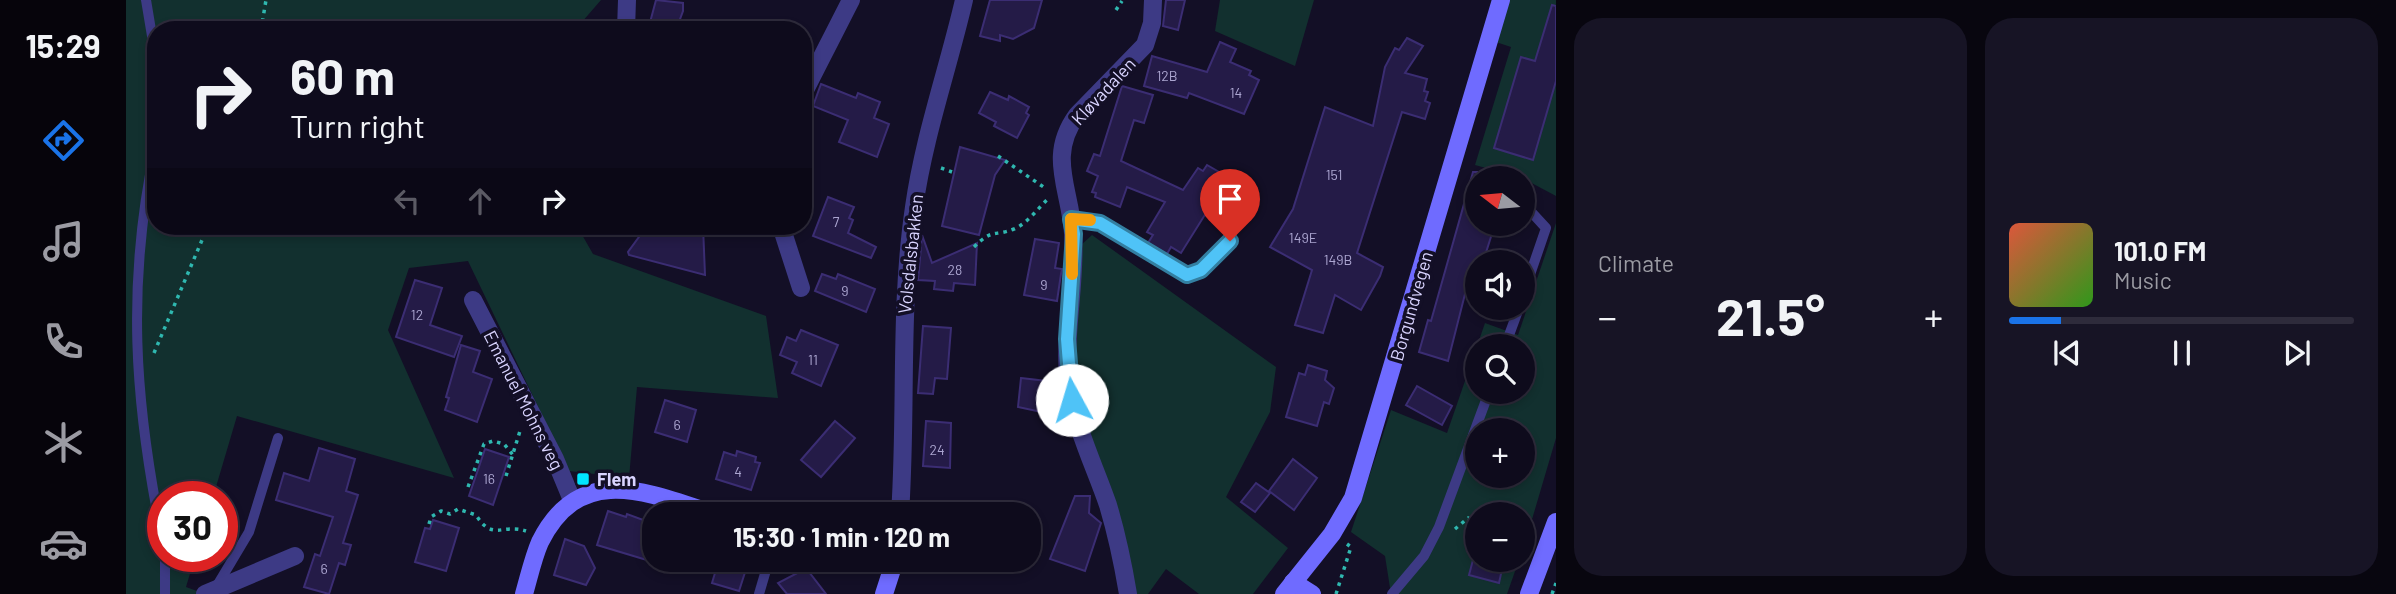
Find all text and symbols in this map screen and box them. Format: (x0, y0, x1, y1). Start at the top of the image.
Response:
text: 15:29 (25, 26, 101, 64)
text: 60 m (290, 46, 395, 105)
icon: right (175, 49, 266, 140)
street label: Kløvadalen (1066, 53, 1140, 129)
house number: 12B (1156, 67, 1178, 84)
house number: 14 (1230, 84, 1242, 101)
text: Turn right (290, 106, 425, 144)
icon: directions (39, 116, 88, 165)
house number: 151 (1326, 166, 1342, 183)
north arrow (1465, 166, 1535, 236)
map controls (1465, 166, 1535, 572)
pin (1200, 169, 1260, 241)
icon: arrive (1211, 180, 1249, 218)
icon: left (388, 182, 426, 220)
icon: ahead (461, 182, 499, 220)
icon: right (534, 182, 572, 220)
street label: Volsdalsbakken (893, 193, 927, 315)
house number: 7 (833, 213, 840, 230)
icon: music (39, 217, 88, 266)
house number: 149E (1289, 229, 1317, 246)
text: 101.0 FM (2114, 235, 2206, 266)
street label: Borgundvegen (1385, 249, 1437, 363)
text: Climate (1598, 249, 1674, 277)
button: sound (1465, 250, 1535, 320)
house number: 149B (1324, 251, 1352, 268)
house number: 28 (948, 261, 962, 278)
text: Music (2114, 266, 2172, 294)
house number: 9 (1040, 276, 1048, 293)
house number: 9 (841, 282, 849, 299)
text: 21.5° (1716, 284, 1825, 346)
text: − (1598, 293, 1617, 339)
text: + (1924, 293, 1943, 339)
house number: 12 (411, 306, 423, 323)
icon: phone (39, 317, 88, 366)
street label: Emanuel Mohns veg (479, 327, 569, 473)
button: search (1465, 334, 1535, 404)
icon: previous (2048, 334, 2086, 372)
icon: pause (2163, 334, 2201, 372)
icon: next (2278, 334, 2316, 372)
house number: 11 (808, 351, 818, 368)
position arrow (1035, 363, 1109, 437)
house number: 6 (673, 416, 681, 433)
icon: climate (39, 418, 88, 467)
button: + (1465, 418, 1535, 488)
house number: 24 (929, 441, 945, 458)
house number: 4 (734, 463, 742, 480)
place label: Flem (597, 468, 636, 490)
house number: 16 (483, 470, 495, 487)
marker: Flem (575, 471, 591, 487)
speed limit sign: 30 (147, 481, 238, 572)
button: − (1465, 502, 1535, 572)
icon: car (39, 519, 88, 568)
text: 15:30 · 1 min · 120 m (733, 521, 950, 552)
house number: 6 (320, 560, 328, 577)

